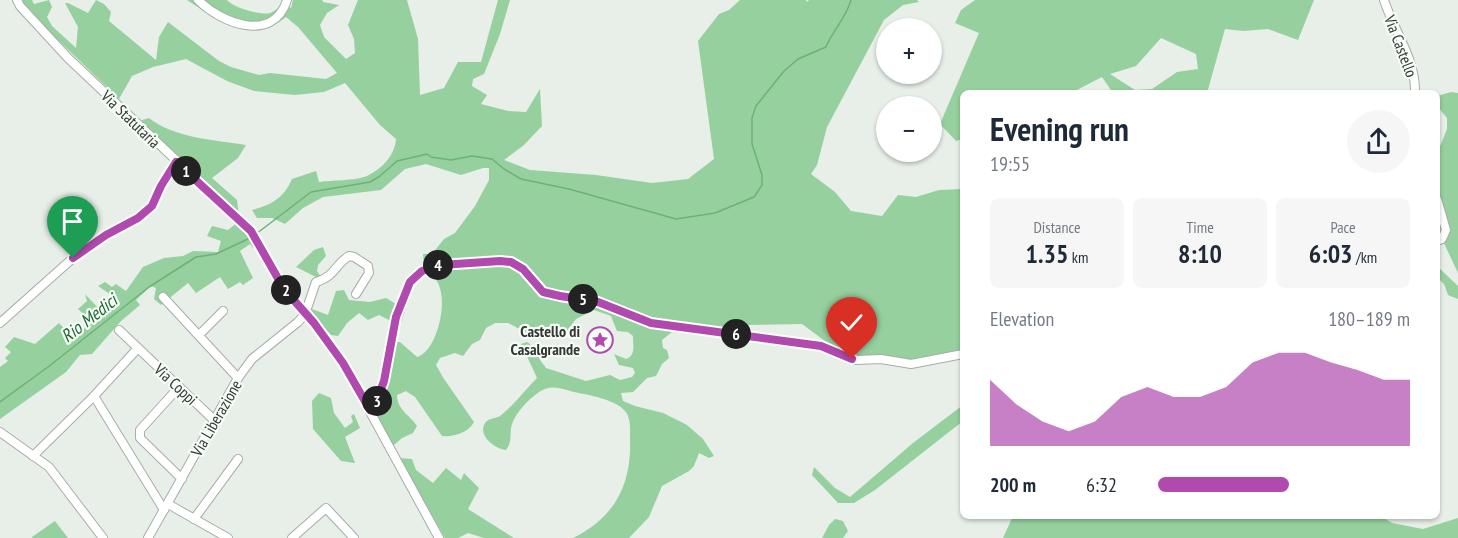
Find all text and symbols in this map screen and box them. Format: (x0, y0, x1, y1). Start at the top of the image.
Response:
street label: Via Castello (1380, 11, 1422, 80)
map controls (876, 18, 942, 162)
button: + (876, 18, 942, 84)
street label: Via Statutaria (96, 85, 165, 152)
button: − (876, 96, 942, 162)
text: Evening run (990, 107, 1129, 150)
button: share (1347, 110, 1410, 173)
text: 19:55 (990, 151, 1030, 177)
pin: 1 (171, 156, 201, 186)
text: 1 (182, 161, 190, 181)
pin (47, 196, 98, 258)
icon: arrive (56, 205, 89, 238)
text: Distance (1033, 217, 1081, 237)
text: Time (1186, 217, 1214, 237)
text: Pace (1330, 217, 1356, 237)
text: 1.35 (1026, 237, 1068, 270)
text: 8:10 (1178, 237, 1222, 270)
text: 6:03 (1309, 237, 1353, 270)
text: km (1068, 247, 1088, 267)
text: /km (1353, 247, 1377, 267)
pin: 4 (423, 250, 453, 280)
text: 4 (434, 255, 442, 275)
pin: 2 (271, 275, 301, 305)
text: 2 (282, 280, 290, 300)
pin: 5 (568, 284, 598, 314)
water label: Rio Medici (56, 288, 123, 347)
text: 5 (579, 289, 587, 309)
pin (826, 297, 877, 359)
icon: check (835, 306, 868, 339)
text: Elevation (990, 306, 1054, 332)
text: 180–189 m (1328, 306, 1410, 332)
pin: 6 (721, 319, 751, 349)
place label: Castello di Casalgrande (511, 321, 580, 359)
text: 6 (732, 324, 740, 344)
place icon: Castello di Casalgrande (585, 325, 615, 355)
street label: Via Coppi (149, 358, 202, 409)
street label: Via Liberazione (186, 376, 246, 461)
pin: 3 (362, 386, 392, 416)
text: 3 (373, 391, 381, 411)
text: 200 m (990, 472, 1036, 498)
text: 6:32 (1086, 472, 1117, 498)

